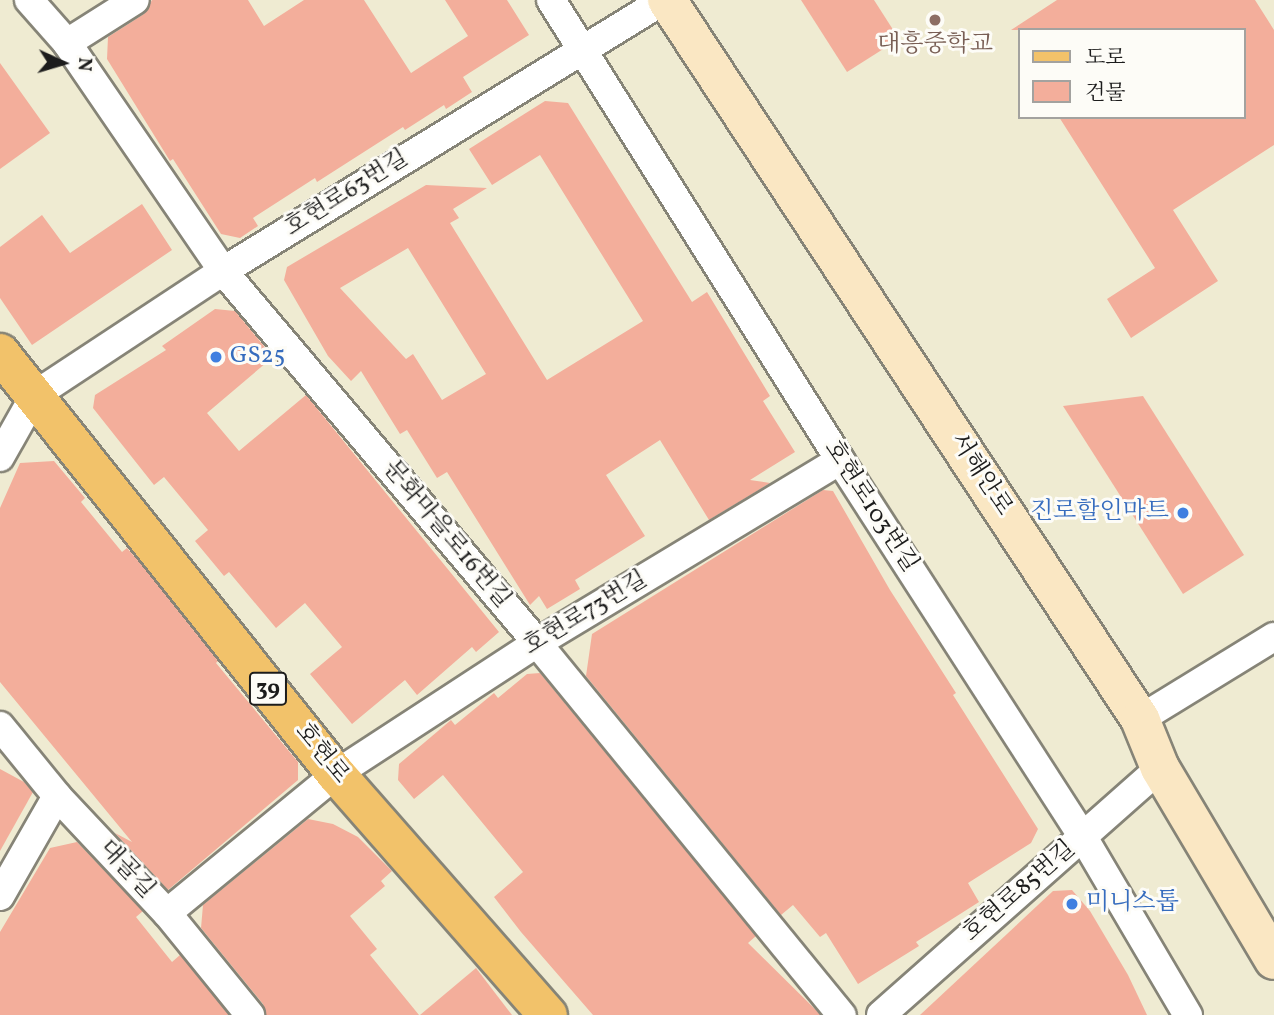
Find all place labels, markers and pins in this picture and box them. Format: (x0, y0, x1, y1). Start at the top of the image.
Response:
marker: 대흥중학교 (927, 12, 943, 28)
place label: 대흥중학교 (877, 32, 993, 60)
place label: GS25 (230, 343, 285, 371)
marker: GS25 (208, 349, 224, 365)
place label: 진로할인마트 (1030, 499, 1169, 527)
marker: 진로할인마트 (1175, 505, 1191, 521)
place label: 미니스톱 (1086, 890, 1179, 918)
marker: 미니스톱 (1064, 896, 1080, 912)

